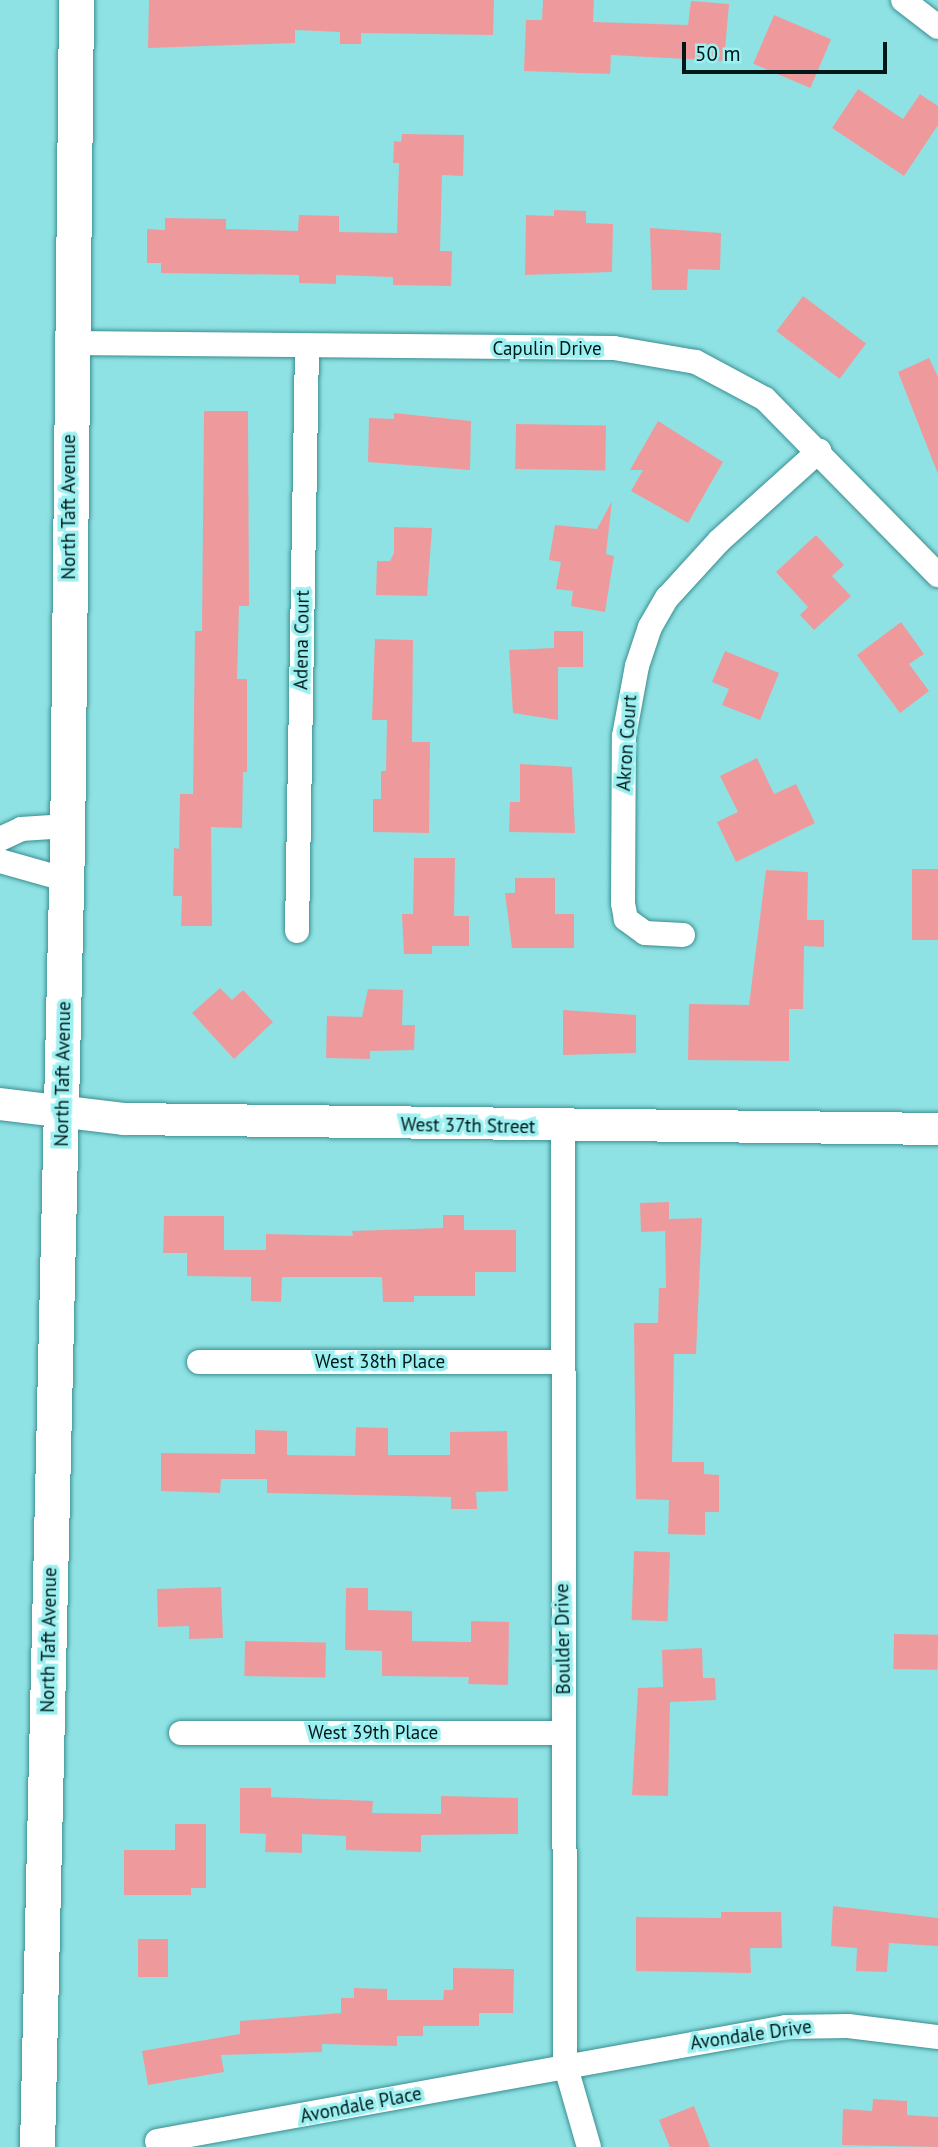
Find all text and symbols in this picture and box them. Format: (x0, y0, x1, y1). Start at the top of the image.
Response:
scale bar (686, 28, 891, 72)
text: 50 m (695, 40, 741, 67)
street label: Capulin Drive (492, 338, 602, 360)
street label: North Taft Avenue (58, 434, 80, 580)
street label: Adena Court (290, 590, 314, 690)
street label: Akron Court (612, 694, 642, 792)
street label: North Taft Avenue (50, 1001, 76, 1147)
street label: West 37th Street (400, 1113, 536, 1139)
street label: West 38th Place (315, 1351, 445, 1373)
street label: North Taft Avenue (36, 1567, 62, 1713)
street label: Boulder Drive (551, 1583, 575, 1695)
street label: West 39th Place (308, 1722, 438, 1744)
street label: Avondale Drive (689, 2015, 813, 2055)
street label: Avondale Place (298, 2082, 424, 2128)

